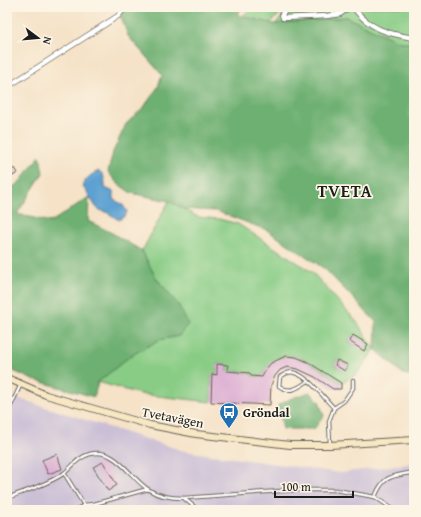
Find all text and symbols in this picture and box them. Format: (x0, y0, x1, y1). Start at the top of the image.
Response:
north arrow (18, 18, 58, 58)
text: N (39, 35, 56, 47)
district label: TVETA (317, 178, 373, 203)
bus stop icon: Gröndal (218, 401, 240, 429)
street label: Tvetavägen (140, 402, 206, 433)
place label: Gröndal (243, 403, 290, 422)
scale bar (275, 473, 353, 499)
text: 100 m (281, 478, 311, 495)

